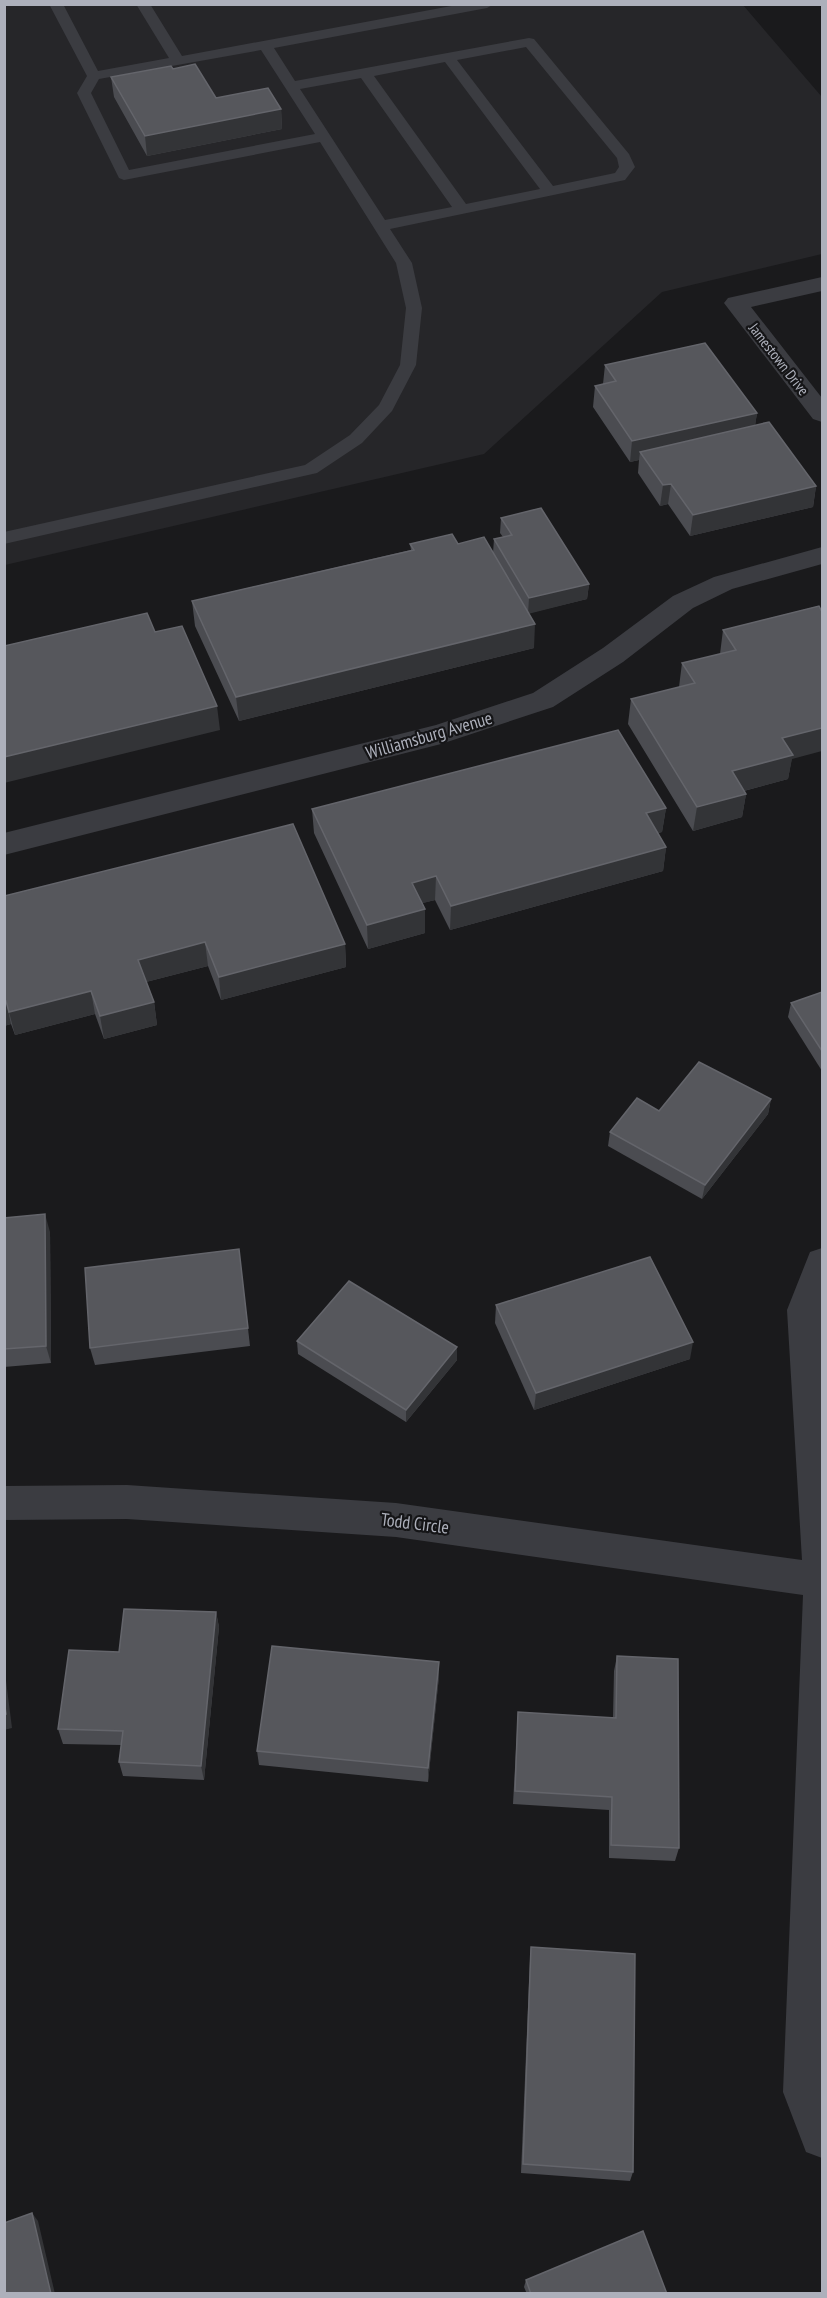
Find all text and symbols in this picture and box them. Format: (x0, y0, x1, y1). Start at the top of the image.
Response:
street label: Jamestown Drive (744, 318, 813, 399)
street label: Williamsburg Avenue (363, 706, 495, 764)
street label: Todd Circle (380, 1507, 450, 1539)

